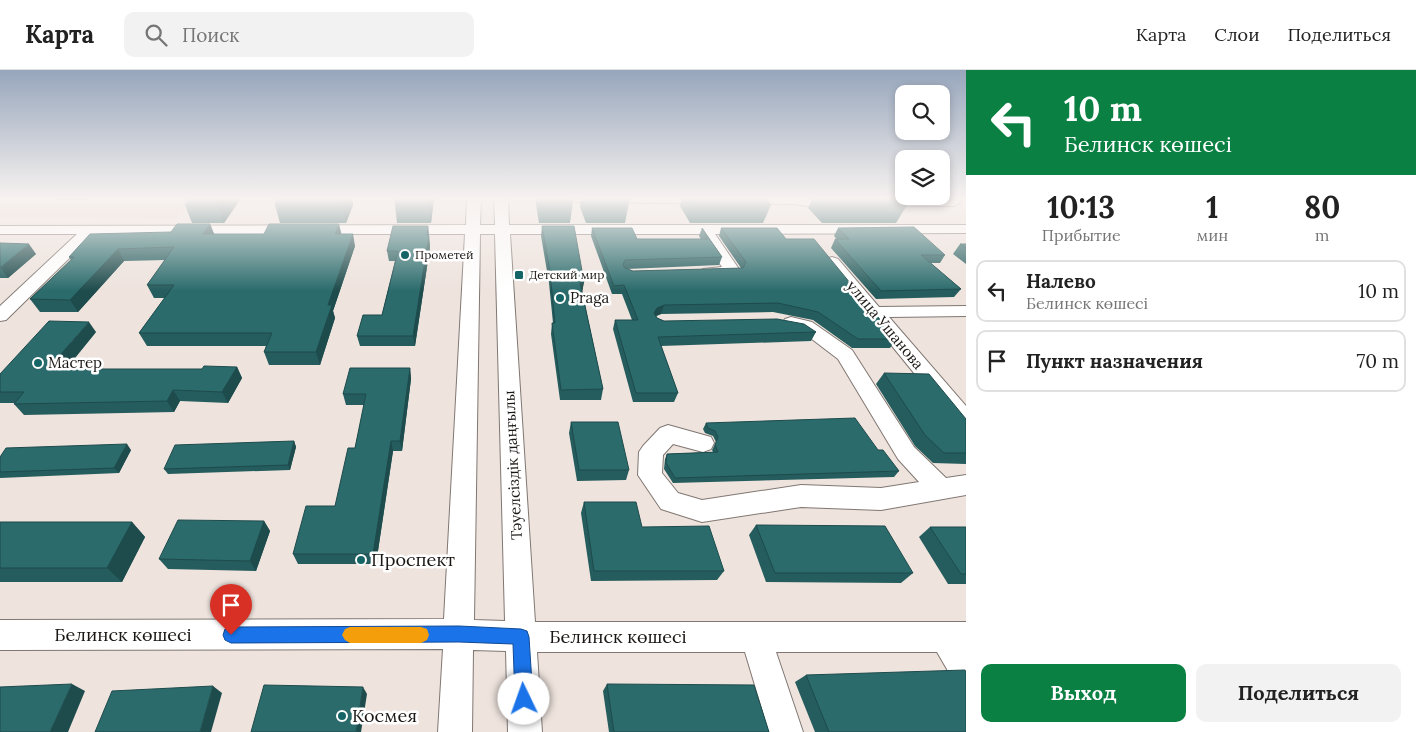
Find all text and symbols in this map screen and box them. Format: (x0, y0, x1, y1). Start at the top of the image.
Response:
search box (124, 12, 474, 57)
text: Карта (25, 19, 94, 50)
icon: search (142, 21, 170, 49)
text: Поиск (182, 23, 240, 47)
text: Карта (1136, 23, 1186, 46)
text: Слои (1214, 23, 1259, 46)
text: Поделиться (1287, 23, 1391, 46)
map controls (895, 85, 950, 205)
button: search (895, 85, 950, 140)
text: 10 m (1064, 86, 1142, 131)
icon: left (981, 90, 1046, 155)
text: Белинск көшесі (1064, 130, 1232, 158)
button: layers (895, 150, 950, 205)
text: 10:13 (1047, 188, 1115, 226)
text: 1 (1206, 188, 1218, 226)
text: 80 (1304, 188, 1340, 226)
text: Прибытие (1042, 225, 1121, 245)
text: мин (1196, 225, 1228, 245)
text: m (1315, 225, 1329, 245)
place label: Прометей (415, 247, 474, 262)
marker: Прометей (399, 249, 411, 261)
place label: Детский мир (529, 267, 604, 282)
marker: Детский мир (513, 269, 525, 281)
text: Налево (1026, 269, 1096, 293)
street label: улица Ушанова (843, 276, 928, 373)
icon: left (983, 277, 1011, 305)
text: 10 m (1358, 279, 1399, 303)
place label: Praga (570, 288, 610, 307)
marker: Praga (554, 292, 566, 304)
text: Белинск көшесі (1026, 293, 1148, 313)
icon: arrive (983, 347, 1011, 375)
text: Пункт назначения (1026, 349, 1203, 373)
text: 70 m (1356, 349, 1399, 373)
place label: Мастер (48, 353, 102, 372)
marker: Мастер (32, 357, 44, 369)
street label: Тәуелсіздік даңғылы (499, 390, 526, 540)
place label: Проспект (371, 548, 455, 571)
marker: Проспект (355, 554, 367, 566)
pin (210, 584, 252, 635)
icon: arrive (217, 591, 245, 619)
street label: Белинск көшесі (54, 623, 192, 646)
street label: Белинск көшесі (549, 625, 687, 648)
button: Выход (981, 664, 1186, 722)
button: Поделиться (1196, 664, 1401, 722)
position arrow (497, 672, 549, 724)
place label: Космея (352, 704, 417, 727)
marker: Космея (336, 710, 348, 722)

